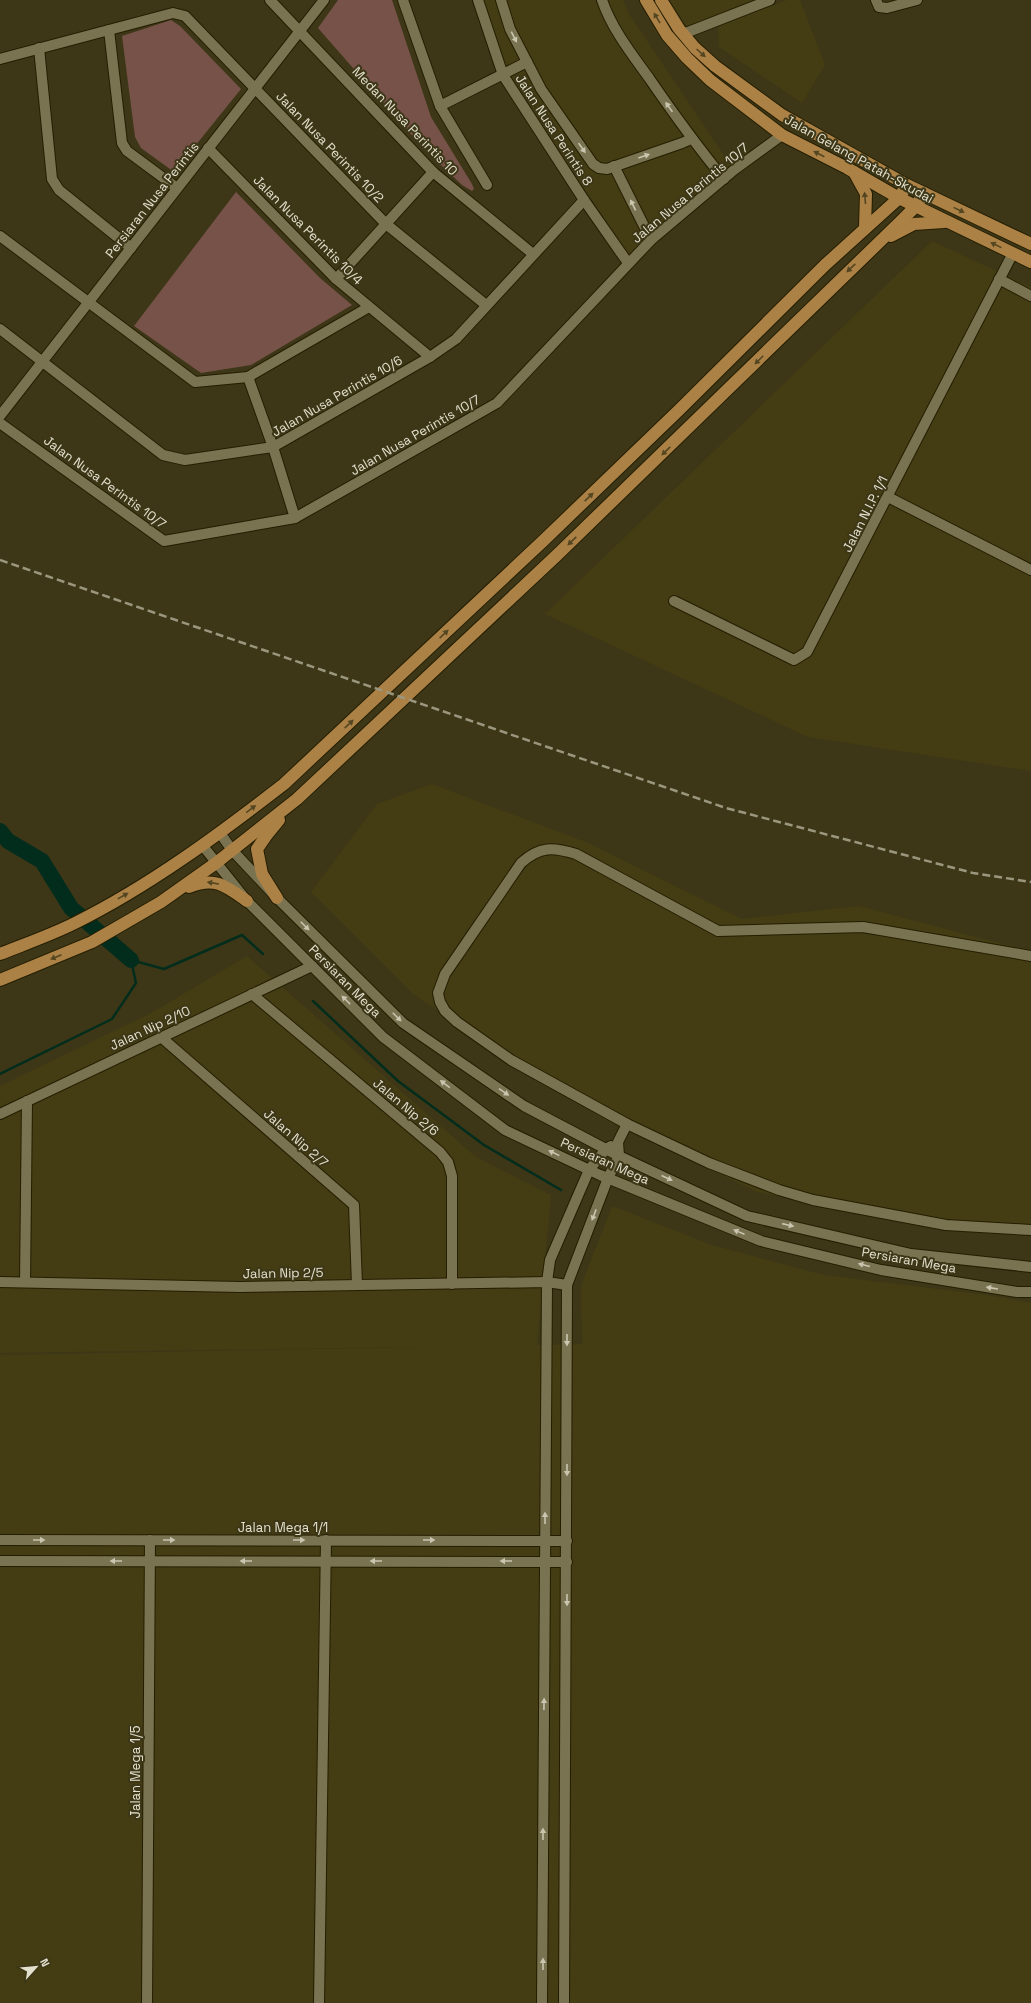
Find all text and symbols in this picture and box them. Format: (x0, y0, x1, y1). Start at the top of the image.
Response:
one-way arrow (653, 13, 661, 23)
one-way arrow (511, 31, 517, 42)
one-way arrow (697, 48, 706, 57)
street label: Medan Nusa Perintis 10 (349, 63, 461, 179)
street label: Jalan Nusa Perintis 8 (512, 71, 596, 189)
street label: Jalan Nusa Perintis 10/2 (272, 88, 388, 206)
one-way arrow (665, 101, 673, 112)
street label: Jalan Gelang Patah-Skudai (782, 111, 936, 207)
street label: Persiaran Nusa Perintis (101, 139, 203, 261)
street label: Jalan Nusa Perintis 10/7 (628, 139, 752, 247)
one-way arrow (578, 142, 586, 153)
one-way arrow (813, 150, 825, 157)
one-way arrow (639, 153, 651, 159)
street label: Jalan Nusa Perintis 10/4 (250, 172, 366, 288)
one-way arrow (862, 192, 868, 204)
one-way arrow (630, 199, 636, 210)
one-way arrow (953, 207, 965, 213)
one-way arrow (990, 242, 1001, 248)
one-way arrow (846, 263, 856, 273)
street label: Jalan Nusa Perintis 10/6 (269, 352, 405, 440)
one-way arrow (754, 355, 764, 364)
street label: Jalan Nusa Perintis 10/7 (347, 391, 483, 479)
street label: Jalan Nusa Perintis 10/7 (40, 432, 170, 532)
one-way arrow (661, 446, 671, 455)
street label: Jalan N.I.P. 1/1 (838, 473, 892, 555)
one-way arrow (584, 492, 594, 502)
one-way arrow (567, 536, 577, 545)
one-way arrow (438, 630, 449, 639)
one-way arrow (344, 719, 354, 728)
one-way arrow (246, 805, 257, 814)
one-way arrow (207, 880, 219, 886)
one-way arrow (117, 893, 129, 900)
one-way arrow (300, 921, 310, 931)
street label: Persiaran Mega (305, 941, 385, 1021)
one-way arrow (50, 954, 61, 960)
one-way arrow (341, 995, 351, 1005)
street label: Jalan Nip 2/10 (107, 1002, 193, 1054)
one-way arrow (392, 1012, 402, 1022)
street label: Jalan Nip 2/6 (370, 1074, 443, 1140)
one-way arrow (439, 1080, 450, 1088)
one-way arrow (499, 1088, 509, 1096)
street label: Jalan Nip 2/7 (260, 1105, 332, 1171)
street label: Persiaran Mega (558, 1134, 653, 1188)
one-way arrow (548, 1150, 560, 1156)
one-way arrow (661, 1175, 673, 1181)
one-way arrow (590, 1209, 596, 1221)
one-way arrow (782, 1222, 794, 1228)
one-way arrow (733, 1228, 745, 1234)
street label: Persiaran Mega (860, 1243, 958, 1277)
one-way arrow (858, 1262, 871, 1268)
street label: Jalan Nip 2/5 (242, 1264, 324, 1282)
one-way arrow (986, 1285, 998, 1291)
one-way arrow (564, 1334, 570, 1347)
one-way arrow (564, 1464, 570, 1477)
one-way arrow (542, 1511, 548, 1524)
street label: Jalan Mega 1/1 (238, 1519, 328, 1536)
one-way arrow (33, 1537, 46, 1543)
one-way arrow (163, 1537, 176, 1543)
one-way arrow (293, 1537, 306, 1543)
one-way arrow (423, 1537, 436, 1543)
one-way arrow (109, 1558, 122, 1564)
one-way arrow (239, 1558, 252, 1564)
one-way arrow (369, 1558, 382, 1564)
one-way arrow (499, 1558, 512, 1564)
one-way arrow (564, 1594, 570, 1607)
one-way arrow (541, 1697, 547, 1710)
street label: Jalan Mega 1/5 (127, 1725, 144, 1818)
one-way arrow (540, 1827, 546, 1840)
north arrow (16, 1947, 56, 1987)
text: N (37, 1956, 53, 1969)
one-way arrow (540, 1957, 546, 1970)

